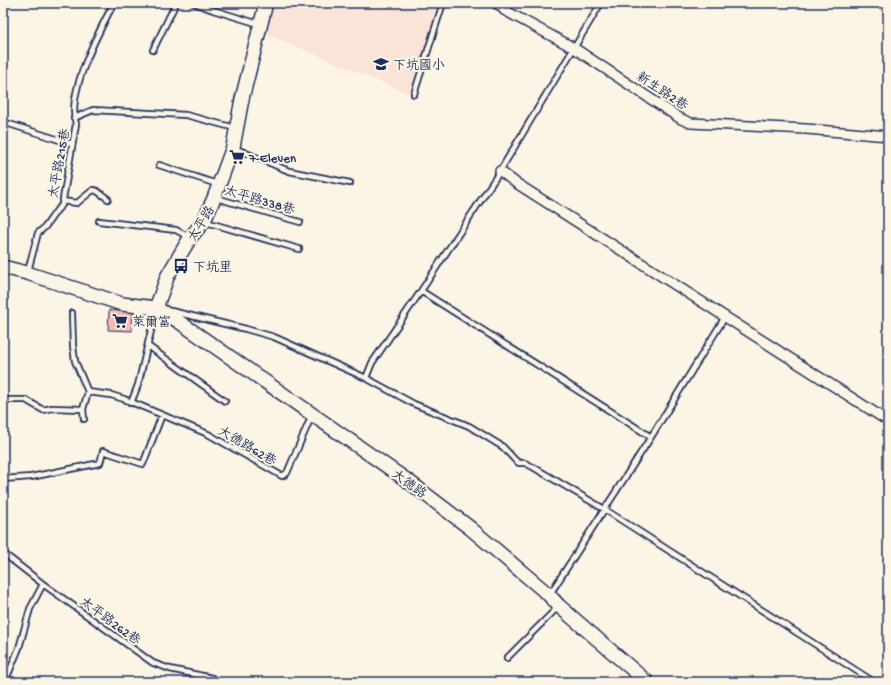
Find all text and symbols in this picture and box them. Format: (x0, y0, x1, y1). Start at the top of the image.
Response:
school or university icon: 下坑國小 (372, 55, 390, 73)
place label: 下坑國小 (393, 57, 445, 74)
street label: 新生路2巷 (633, 69, 691, 114)
street label: 太平路215巷 (46, 127, 74, 199)
supermarket icon: 7-Eleven (228, 148, 246, 166)
place label: 7-Eleven (248, 152, 297, 167)
street label: 太平路338巷 (222, 183, 297, 219)
street label: 太平路 (185, 203, 219, 245)
bus stop icon: 下坑里 (172, 257, 190, 275)
place label: 下坑里 (193, 259, 232, 276)
supermarket icon: 萊爾富 (111, 312, 129, 330)
place label: 萊爾富 (132, 315, 171, 331)
street label: 大德路62巷 (215, 423, 280, 470)
street label: 大德路 (388, 466, 430, 503)
street label: 太平路262巷 (76, 594, 143, 649)

